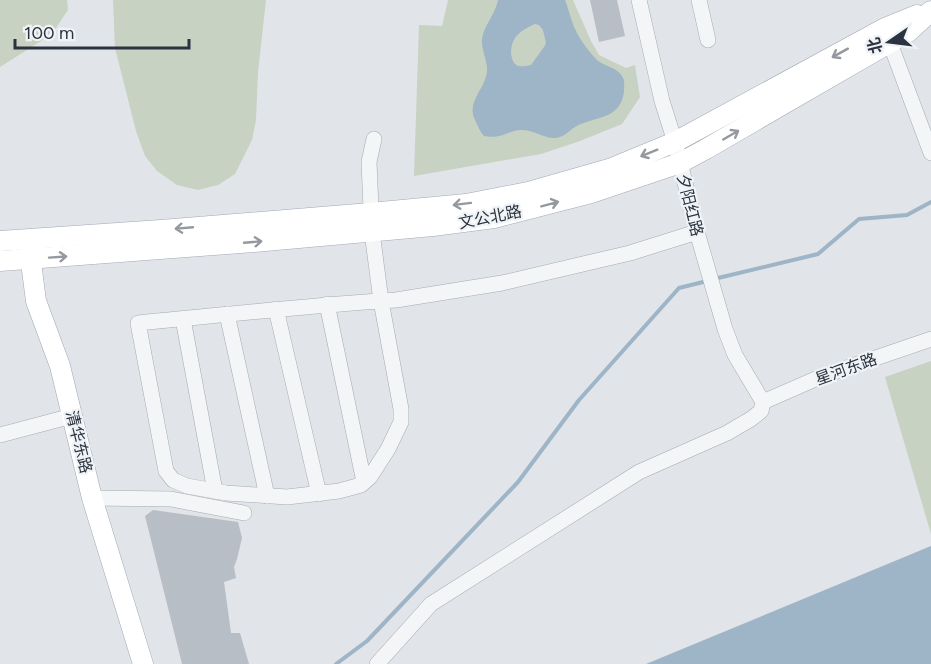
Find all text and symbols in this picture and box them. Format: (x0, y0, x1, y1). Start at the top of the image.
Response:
scale bar (15, 12, 189, 50)
north arrow (859, 12, 919, 72)
text: 100 m (24, 22, 74, 44)
text: 北 (864, 35, 886, 56)
one-way arrow (832, 47, 849, 59)
one-way arrow (722, 129, 739, 141)
one-way arrow (640, 148, 659, 159)
street label: 夕阳红路 (673, 172, 707, 238)
one-way arrow (540, 197, 559, 209)
one-way arrow (452, 199, 472, 210)
street label: 文公北路 (457, 202, 523, 232)
one-way arrow (174, 223, 194, 234)
one-way arrow (242, 237, 262, 248)
one-way arrow (48, 251, 68, 262)
street label: 星河东路 (813, 349, 879, 389)
street label: 清华东路 (62, 409, 96, 475)

